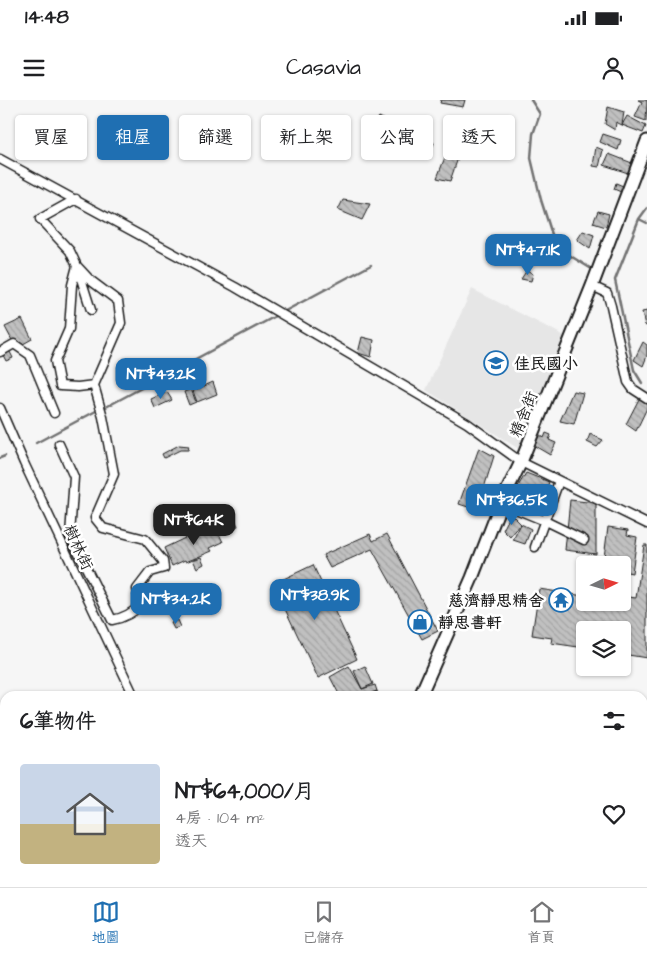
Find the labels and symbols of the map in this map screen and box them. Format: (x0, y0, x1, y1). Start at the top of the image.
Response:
pin: NT$47.1K (476, 234, 580, 276)
school or university icon: 佳民國小 (483, 350, 509, 376)
place label: 佳民國小 (514, 353, 578, 375)
pin: NT$43.2K (109, 358, 213, 400)
street label: 精舍街 (505, 388, 543, 441)
pin: NT$36.5K (460, 484, 564, 526)
pin: NT$64K (153, 504, 235, 546)
street label: 樹林街 (58, 521, 98, 574)
north arrow (576, 556, 631, 611)
pin: NT$38.9K (263, 578, 367, 621)
pin: NT$34.2K (124, 582, 228, 625)
temple icon: 慈濟靜思精舍 (548, 587, 574, 613)
place label: 慈濟靜思精舍 (448, 590, 544, 612)
shop icon: 靜思書軒 (407, 609, 433, 635)
place label: 靜思書軒 (438, 612, 502, 634)

